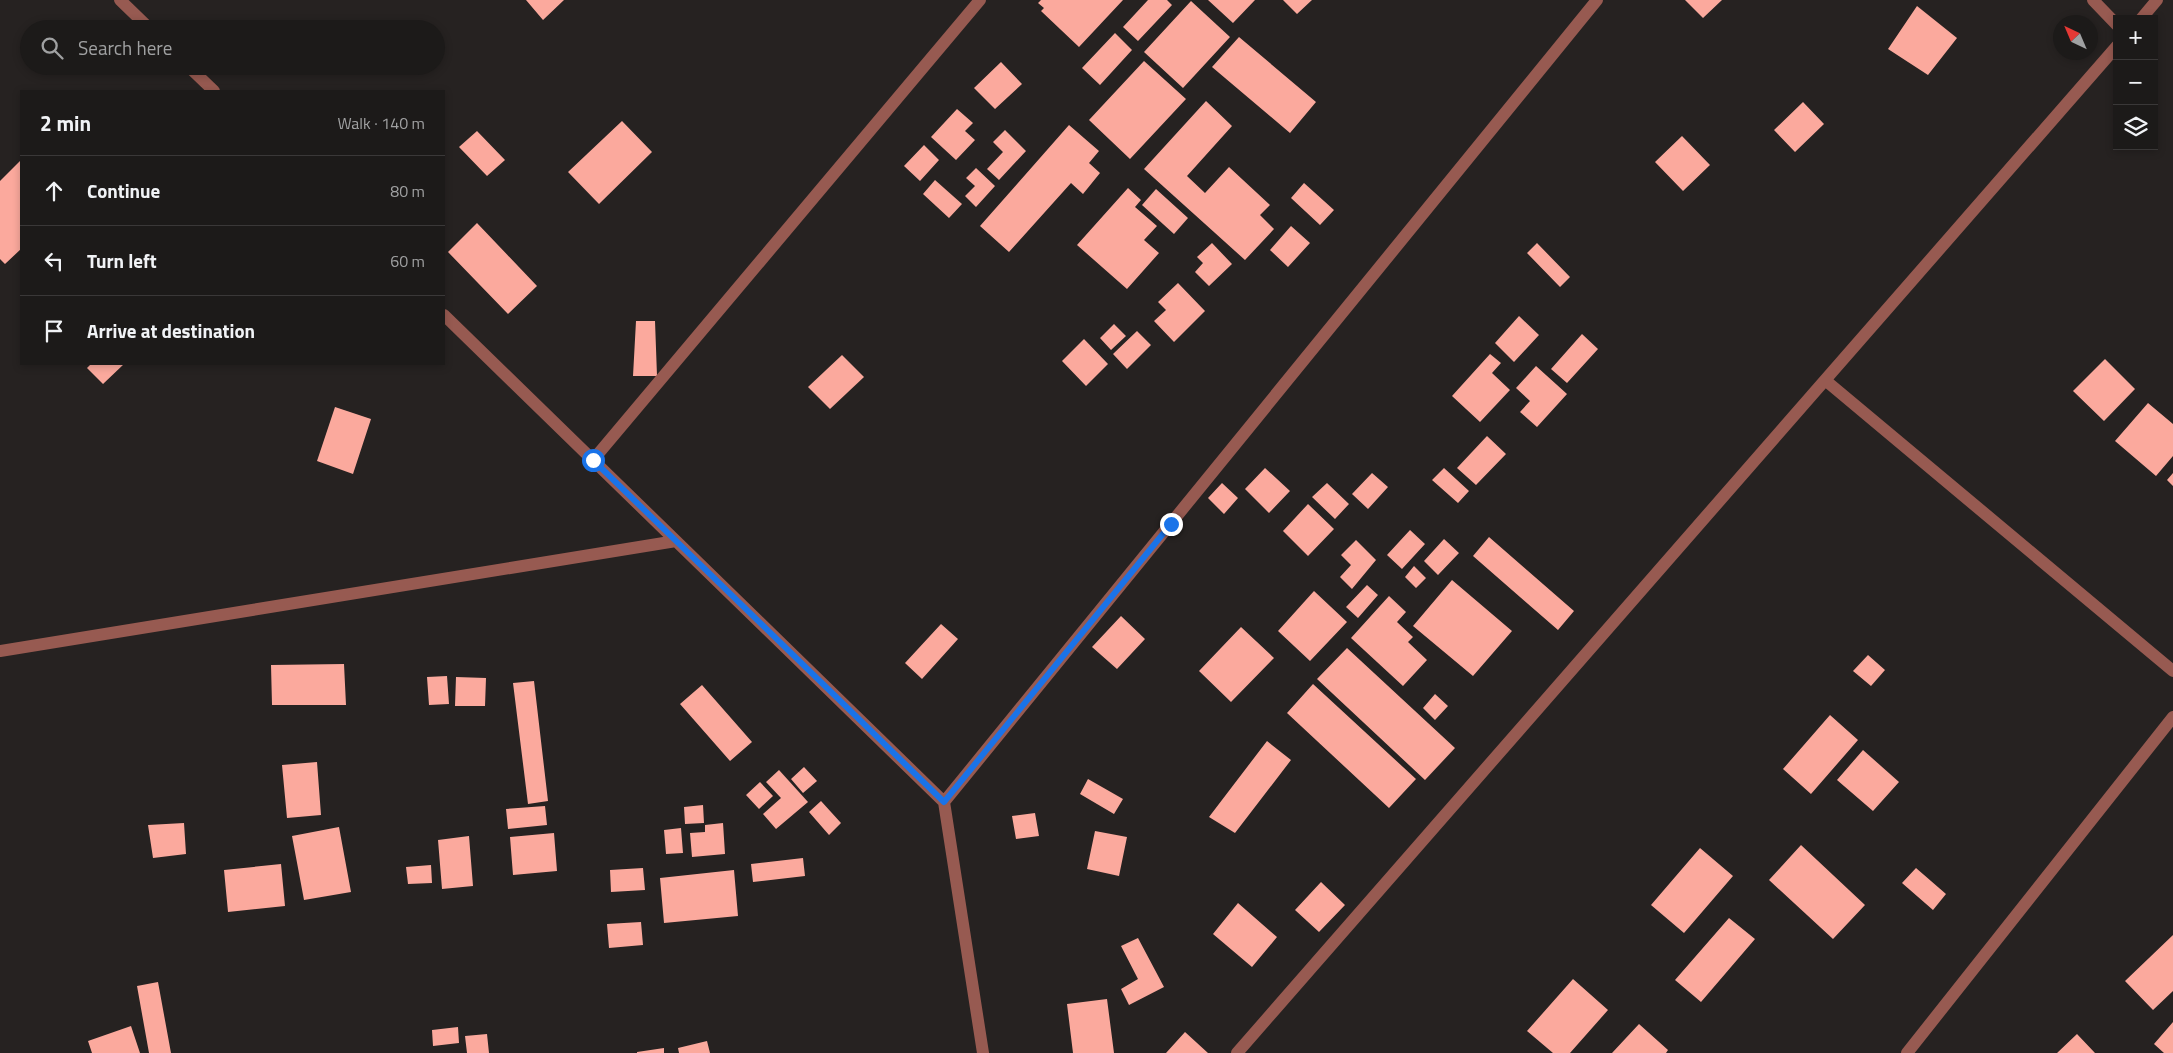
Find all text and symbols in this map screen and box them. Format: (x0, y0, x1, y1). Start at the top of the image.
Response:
north arrow (2053, 15, 2098, 60)
map controls (2113, 15, 2158, 150)
button: + (2113, 15, 2158, 60)
search box (20, 20, 445, 75)
text: Search here (78, 33, 172, 62)
icon: search (38, 34, 66, 62)
button: − (2113, 60, 2158, 105)
button: layers (2113, 105, 2158, 150)
text: 2 min (40, 107, 91, 139)
text: Walk · 140 m (337, 111, 425, 135)
text: Continue (87, 176, 160, 205)
icon: ahead (40, 177, 68, 205)
text: 80 m (390, 179, 425, 203)
text: Turn left (87, 246, 157, 275)
icon: left (40, 247, 68, 275)
text: 60 m (390, 249, 425, 273)
text: Arrive at destination (87, 316, 255, 345)
icon: arrive (40, 317, 68, 345)
route start (582, 449, 605, 472)
route end (1160, 513, 1183, 536)

